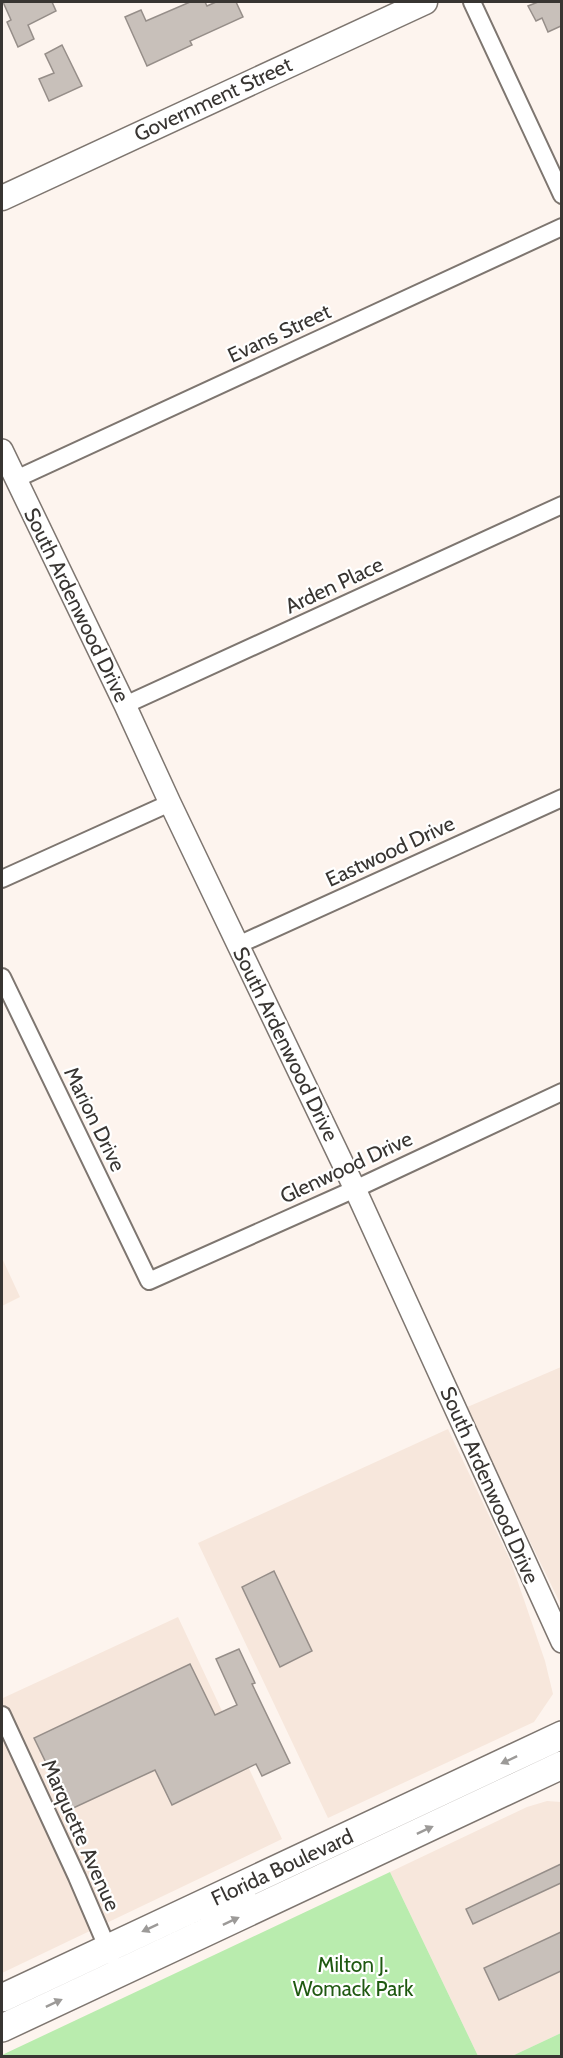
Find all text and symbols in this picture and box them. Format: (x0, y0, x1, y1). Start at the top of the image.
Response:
street label: Government Street (130, 52, 296, 146)
street label: Evans Street (224, 298, 334, 368)
street label: South Ardenwood Drive (19, 504, 135, 706)
street label: Arden Place (281, 551, 387, 619)
street label: Eastwood Drive (322, 810, 459, 892)
street label: South Ardenwood Drive (228, 943, 344, 1145)
street label: Marion Drive (59, 1063, 131, 1176)
street label: Glenwood Drive (276, 1125, 416, 1209)
street label: South Ardenwood Drive (435, 1383, 545, 1588)
street label: Marquette Avenue (36, 1755, 126, 1915)
one-way arrow (500, 1755, 517, 1764)
street label: Florida Boulevard (207, 1823, 357, 1911)
one-way arrow (416, 1825, 433, 1834)
one-way arrow (223, 1916, 240, 1925)
one-way arrow (141, 1924, 158, 1933)
park label: Milton J. Womack Park (293, 1952, 414, 2001)
one-way arrow (46, 1999, 63, 2008)

